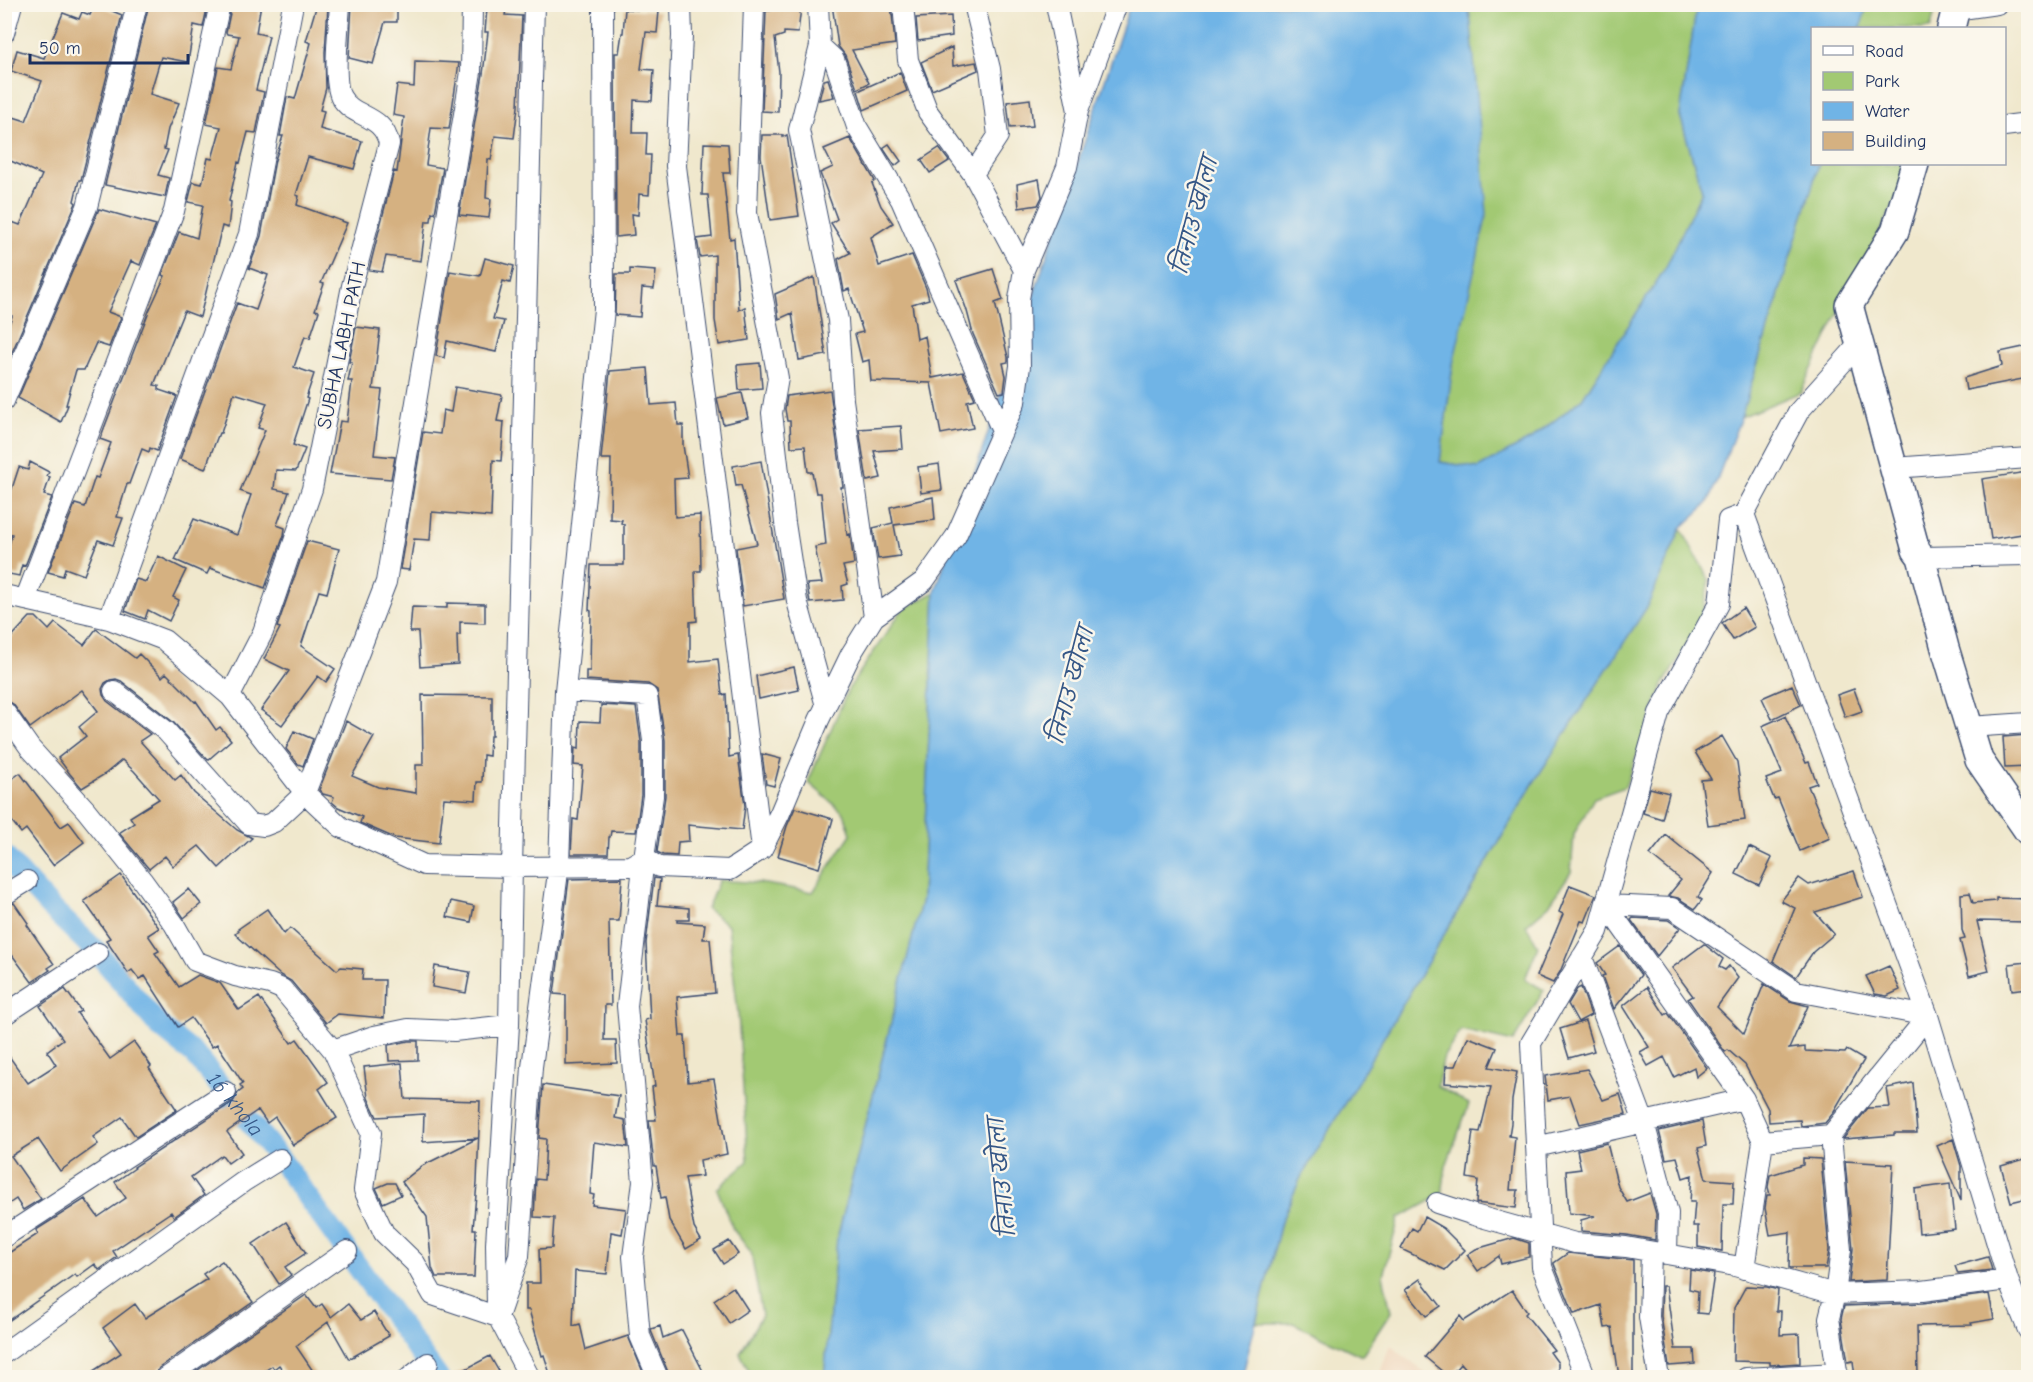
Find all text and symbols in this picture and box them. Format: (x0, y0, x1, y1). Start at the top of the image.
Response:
scale bar (30, 27, 188, 65)
legend (1811, 27, 2006, 165)
text: 50 m (39, 38, 81, 59)
text: Road (1865, 41, 1904, 62)
text: Park (1865, 71, 1900, 92)
text: Water (1865, 101, 1910, 122)
text: Building (1865, 131, 1927, 152)
water label: तिनाउ खोला (1163, 148, 1224, 277)
street label: SUBHA LABH PATH (313, 259, 370, 431)
water label: तिनाउ खोला (1039, 618, 1100, 747)
water label: 16 khola (202, 1068, 268, 1141)
water label: तिनाउ खोला (978, 1111, 1020, 1240)

